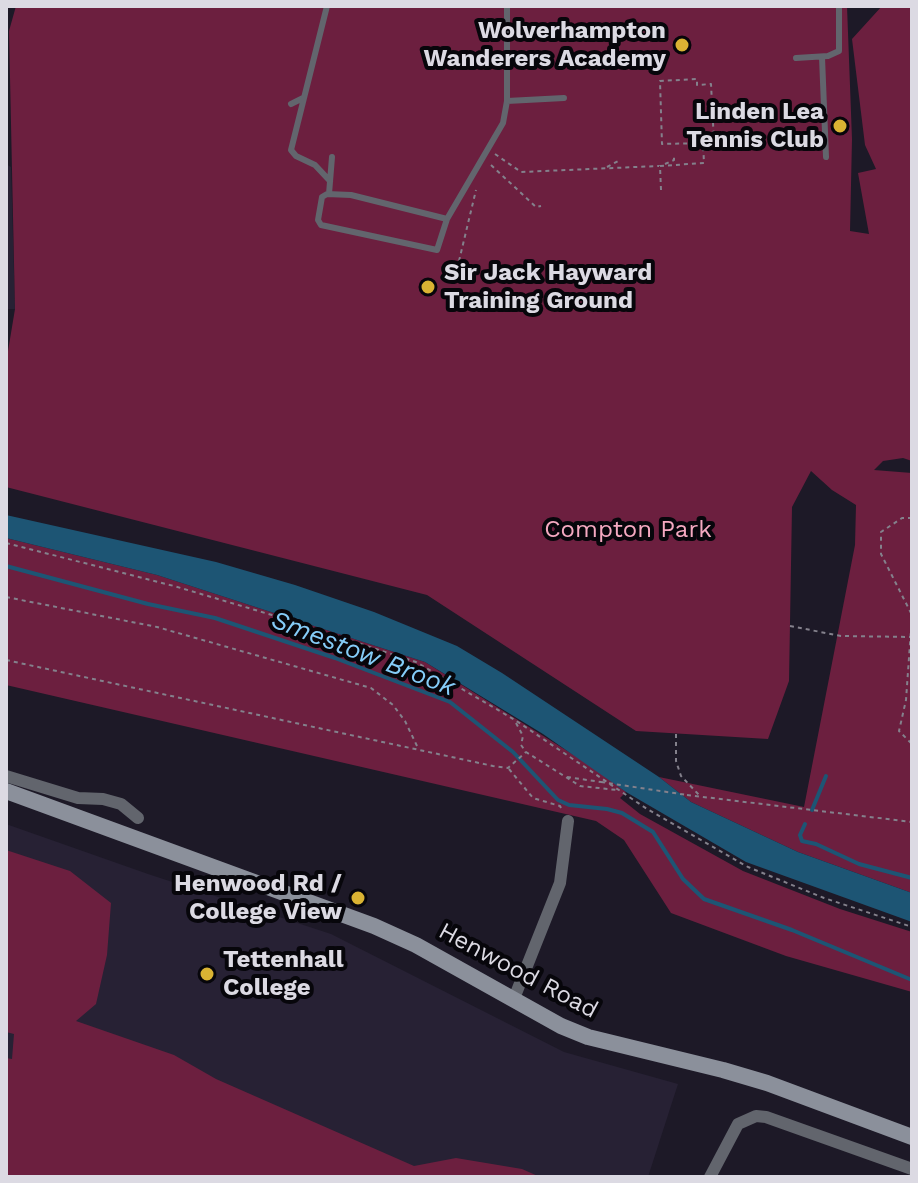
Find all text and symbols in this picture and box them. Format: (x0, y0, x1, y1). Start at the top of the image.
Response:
place label: Wolverhampton Wanderers Academy (424, 17, 666, 73)
marker: Wolverhampton Wanderers Academy (673, 36, 691, 54)
place label: Linden Lea Tennis Club (686, 98, 824, 154)
marker: Linden Lea Tennis Club (831, 117, 849, 135)
place label: Sir Jack Hayward Training Ground (444, 259, 652, 315)
marker: Sir Jack Hayward Training Ground (419, 278, 437, 296)
park label: Compton Park (544, 516, 712, 544)
water label: Smestow Brook (267, 605, 459, 703)
place label: Henwood Rd / College View (174, 870, 342, 926)
marker: Henwood Rd / College View (349, 889, 367, 907)
street label: Henwood Road (433, 917, 603, 1025)
place label: Tettenhall College (223, 946, 344, 1002)
marker: Tettenhall College (198, 965, 216, 983)

